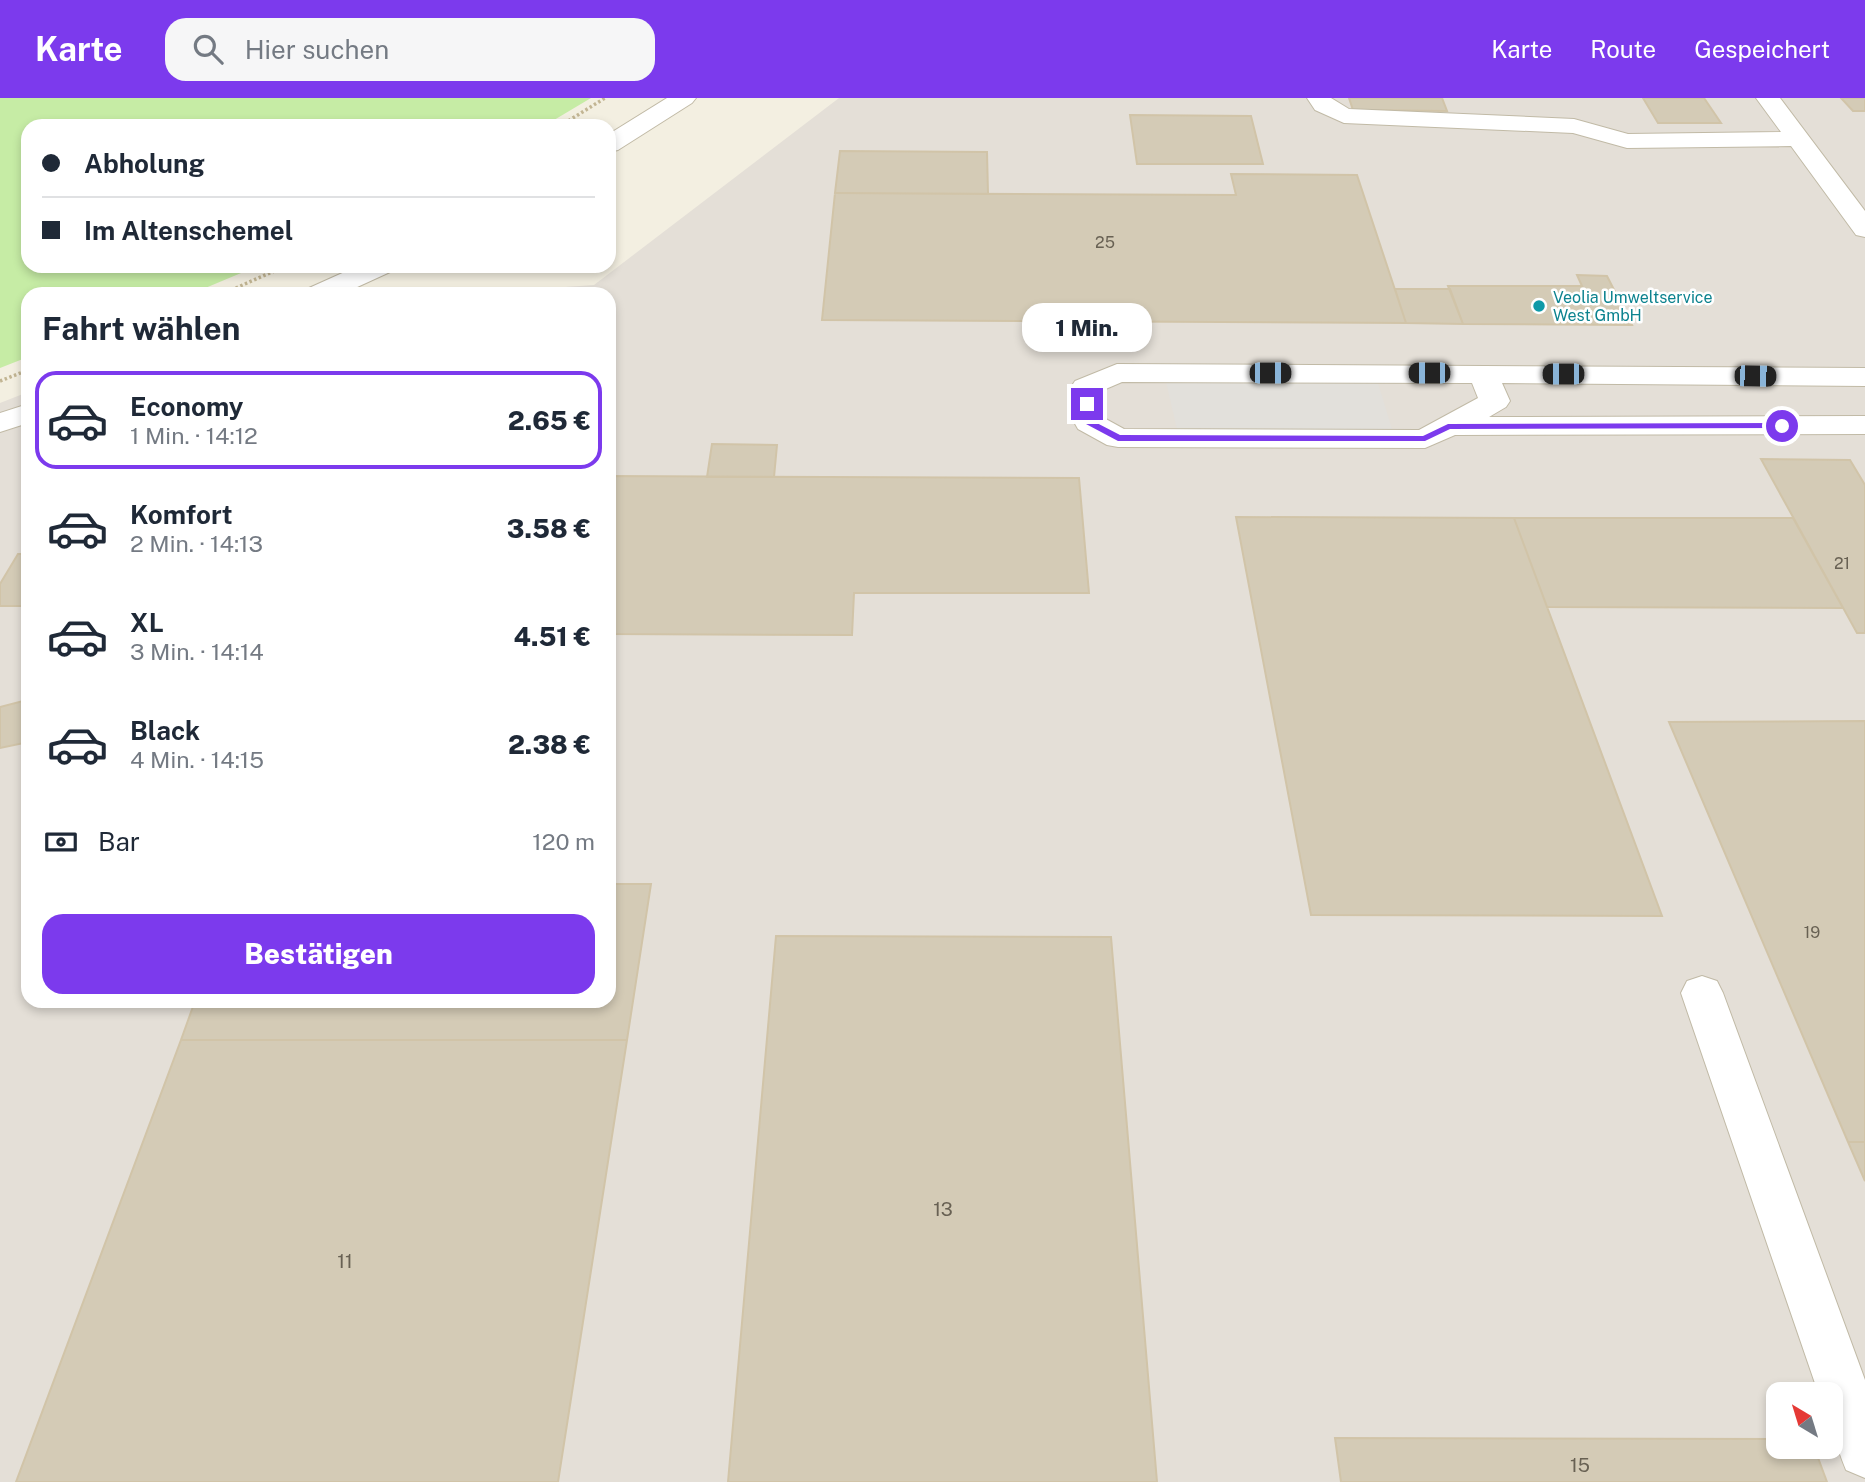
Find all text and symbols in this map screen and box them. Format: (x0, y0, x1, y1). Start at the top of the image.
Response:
search box (165, 18, 655, 81)
text: Karte (35, 30, 123, 68)
icon: search (189, 30, 227, 68)
text: Hier suchen (245, 34, 389, 65)
text: Karte (1491, 35, 1552, 63)
text: Route (1590, 35, 1656, 63)
text: Gespeichert (1694, 35, 1830, 63)
text: Abholung (84, 148, 205, 179)
text: Im Altenschemel (84, 215, 293, 246)
house number: 25 (1095, 233, 1115, 252)
place label: Veolia Umweltservice West GmbH (1553, 288, 1713, 325)
marker: Veolia Umweltservice West GmbH (1531, 298, 1547, 314)
callout: 1 Min. (1022, 302, 1152, 352)
text: Fahrt wählen (42, 310, 241, 347)
text: 1 Min. (1055, 314, 1119, 341)
car (1250, 363, 1292, 384)
car (1409, 363, 1451, 384)
car (1543, 364, 1585, 385)
car (1734, 365, 1777, 387)
route end (1071, 388, 1103, 420)
icon: car (46, 389, 109, 452)
text: Economy (130, 391, 243, 422)
text: 2.65 € (508, 405, 591, 436)
route start (1766, 410, 1798, 442)
text: 1 Min. · 14:12 (130, 422, 258, 449)
icon: car (46, 497, 109, 560)
text: Komfort (130, 499, 232, 530)
text: 3.58 € (507, 513, 591, 544)
text: 2 Min. · 14:13 (130, 530, 263, 557)
house number: 21 (1834, 554, 1850, 573)
icon: car (46, 605, 109, 668)
text: XL (130, 607, 164, 638)
text: 4.51 € (513, 621, 591, 652)
text: 3 Min. · 14:14 (130, 638, 264, 665)
icon: car (46, 713, 109, 776)
text: Black (130, 715, 200, 746)
text: 2.38 € (508, 729, 591, 760)
text: 4 Min. · 14:15 (130, 746, 264, 773)
icon: cash (42, 823, 80, 861)
text: Bar (98, 826, 140, 857)
text: 120 m (532, 828, 595, 855)
button: Bestätigen (42, 914, 595, 994)
house number: 19 (1804, 923, 1820, 942)
house number: 13 (933, 1198, 953, 1220)
house number: 11 (337, 1250, 353, 1272)
north arrow (1766, 1382, 1843, 1460)
map controls (1766, 1382, 1843, 1459)
house number: 15 (1570, 1454, 1590, 1476)

